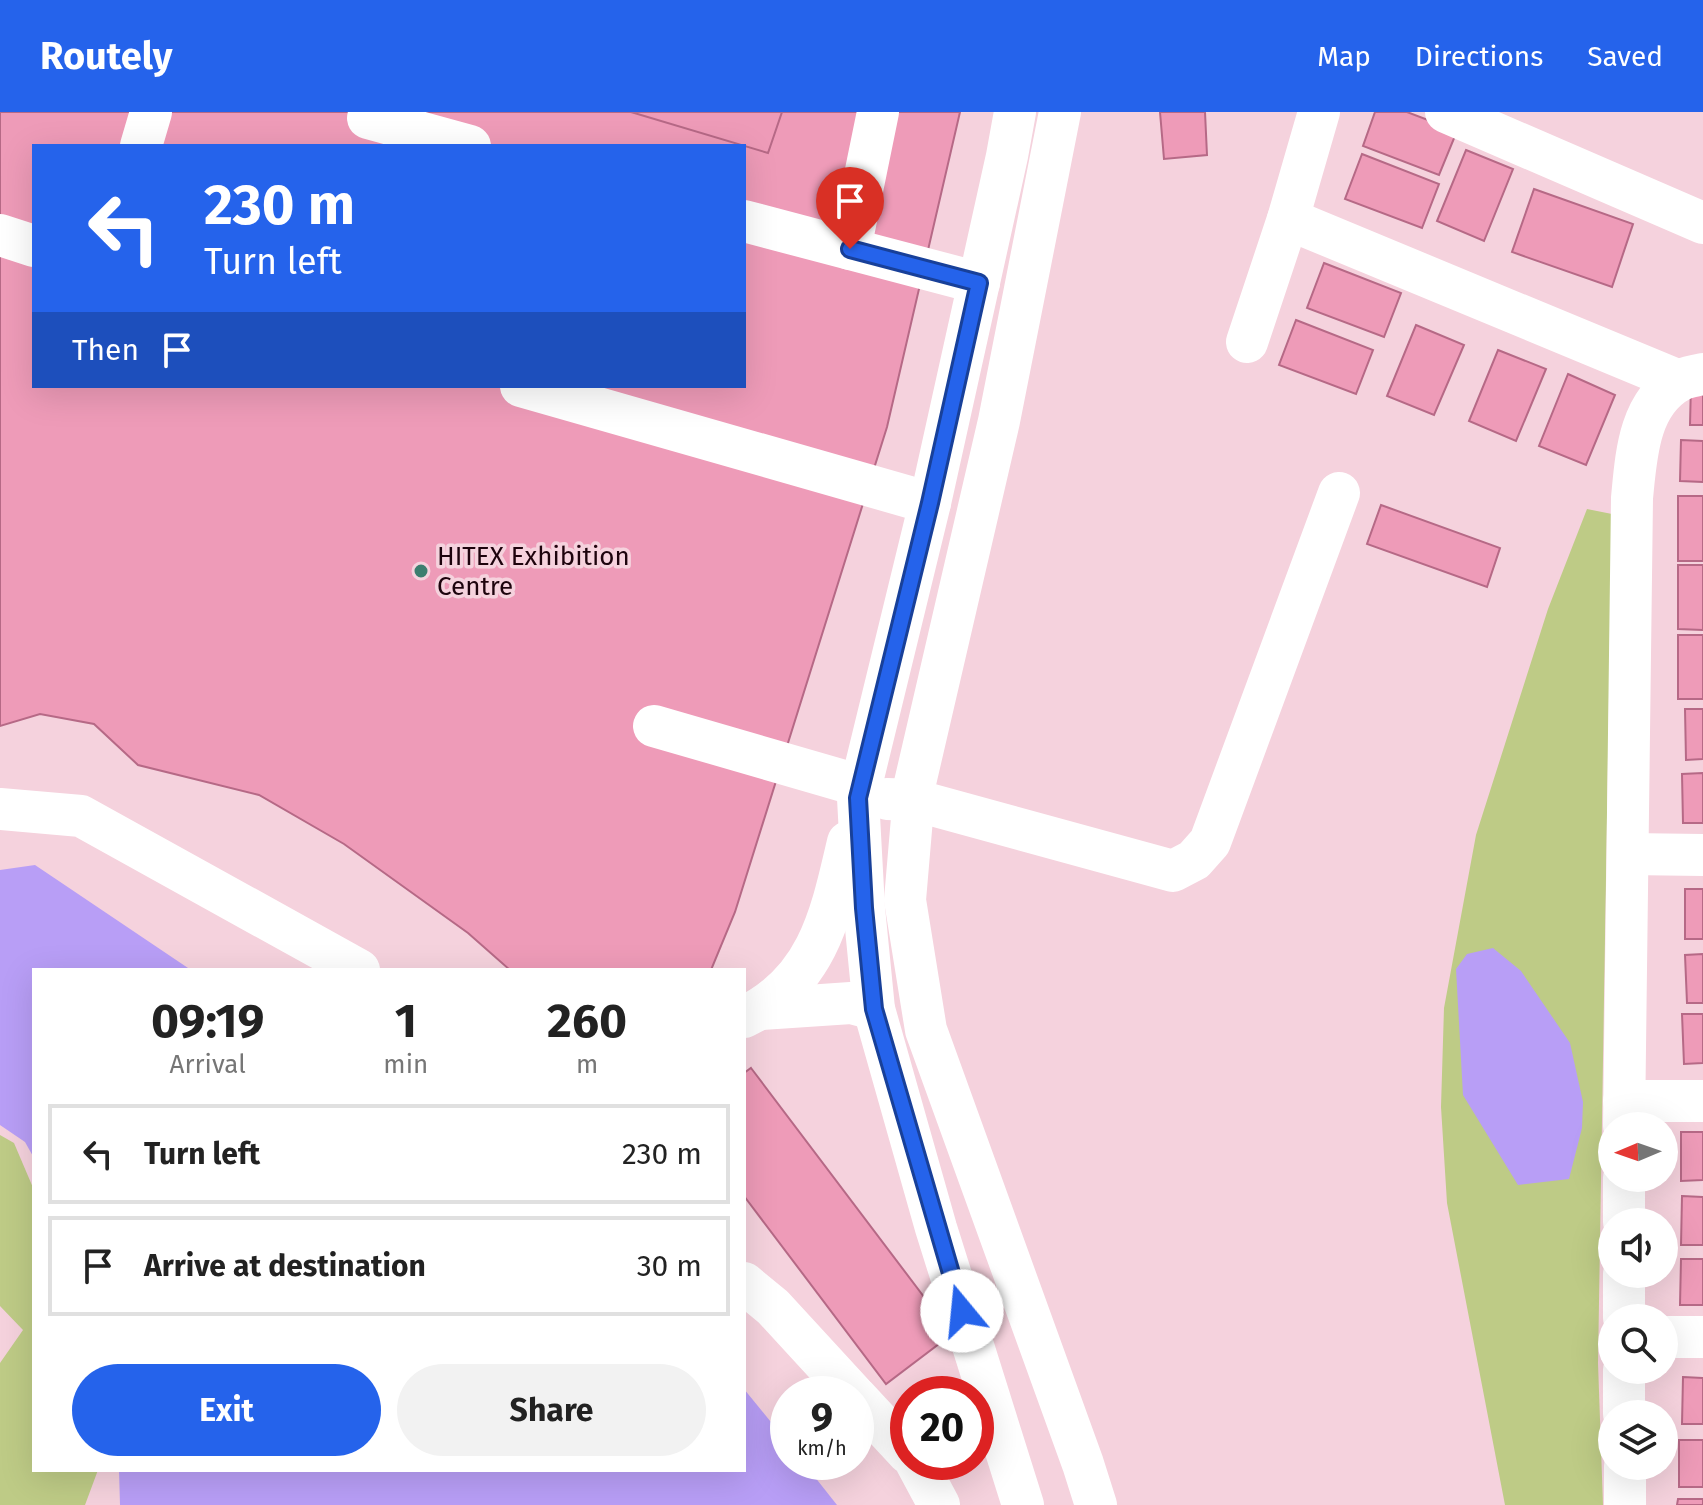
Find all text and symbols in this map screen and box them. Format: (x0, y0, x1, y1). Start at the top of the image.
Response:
text: Routely (40, 33, 172, 79)
text: Map (1317, 40, 1371, 73)
text: Directions (1415, 40, 1543, 73)
text: Saved (1587, 40, 1663, 73)
pin (816, 167, 884, 249)
text: 230 m (204, 172, 355, 239)
icon: left (72, 176, 176, 280)
icon: arrive (828, 179, 872, 223)
text: Turn left (204, 240, 342, 284)
icon: arrive (155, 328, 199, 372)
text: Then (72, 332, 139, 368)
place label: HITEX Exhibition Centre (437, 541, 630, 602)
marker: HITEX Exhibition Centre (412, 562, 430, 580)
text: 09:19 (151, 992, 264, 1050)
text: 1 (395, 992, 417, 1050)
text: 260 (547, 992, 627, 1050)
text: Arrival (170, 1049, 246, 1080)
text: min (383, 1049, 428, 1080)
text: m (576, 1049, 598, 1080)
north arrow (1598, 1112, 1678, 1192)
map controls (1598, 1112, 1678, 1480)
icon: left (76, 1132, 120, 1176)
text: Turn left (144, 1136, 260, 1172)
text: 230 m (622, 1136, 702, 1172)
button: sound (1598, 1208, 1678, 1288)
icon: arrive (76, 1244, 120, 1288)
text: Arrive at destination (144, 1248, 426, 1284)
text: 30 m (637, 1248, 702, 1284)
position arrow (920, 1269, 1004, 1353)
button: search (1598, 1304, 1678, 1384)
button: Exit (72, 1364, 381, 1456)
button: Share (397, 1364, 706, 1456)
speed limit sign: 20 (890, 1376, 994, 1480)
text: 9 (811, 1394, 833, 1442)
button: layers (1598, 1400, 1678, 1480)
text: km/h (797, 1436, 847, 1460)

